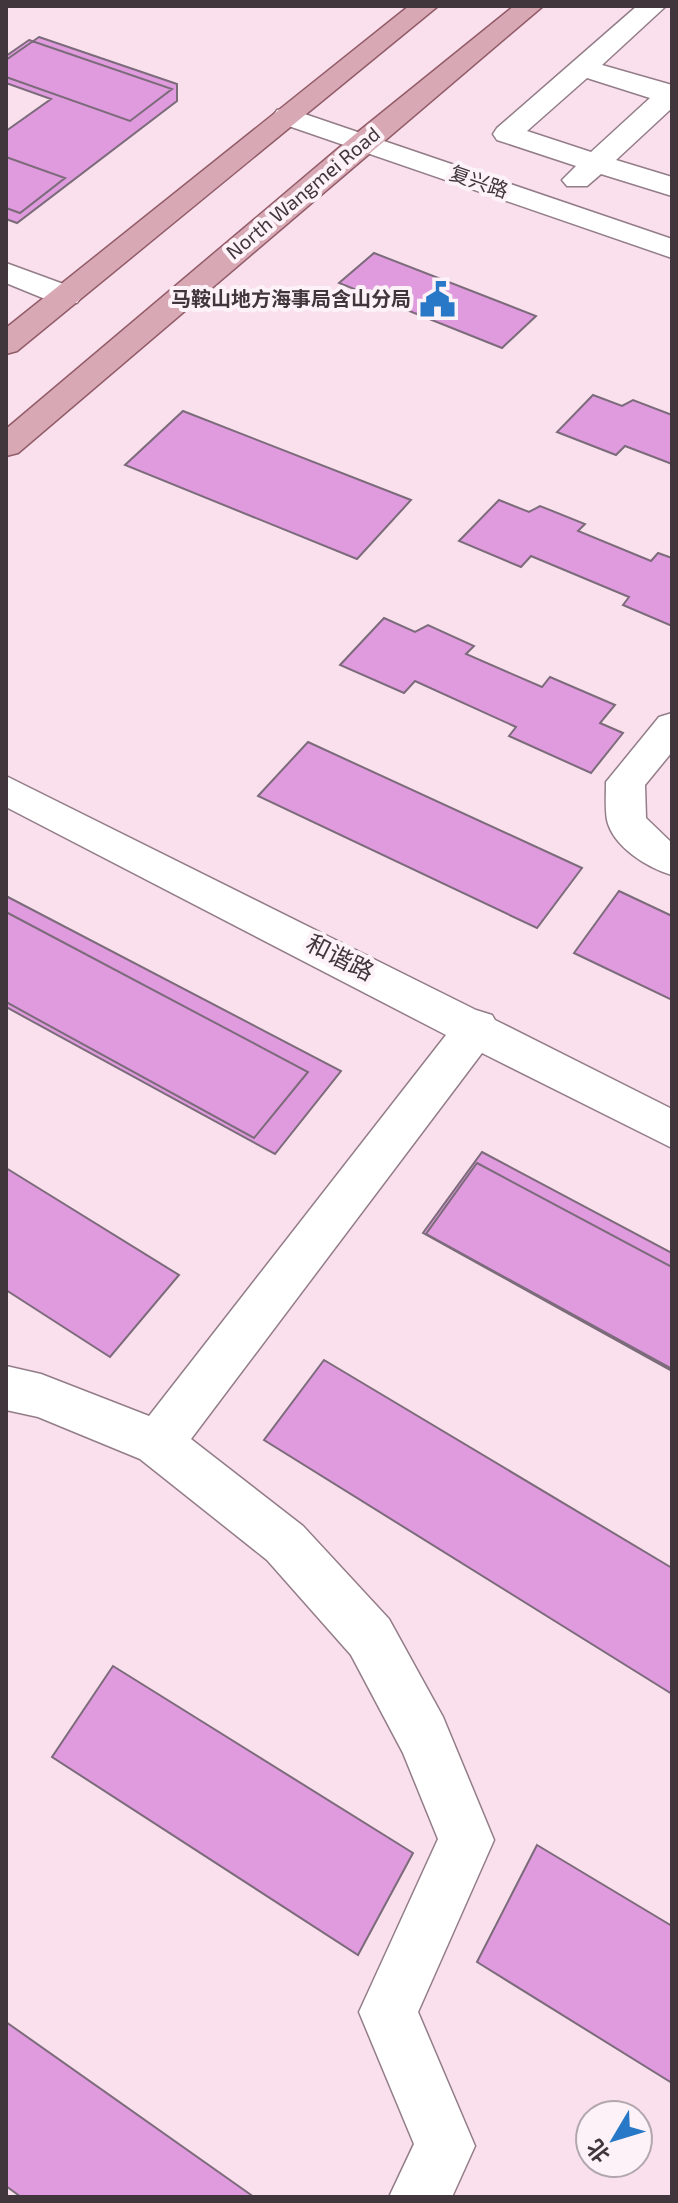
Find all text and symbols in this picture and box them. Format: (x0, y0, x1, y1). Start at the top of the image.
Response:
street label: North Wangmei Road (221, 121, 384, 264)
street label: 复兴路 (447, 160, 512, 202)
public building icon: 马鞍山地方海事局含山分局 (418, 280, 456, 318)
place label: 马鞍山地方海事局含山分局 (171, 286, 411, 310)
street label: 和谐路 (302, 927, 379, 986)
north arrow (574, 2099, 654, 2179)
text: 北 (580, 2135, 614, 2169)

